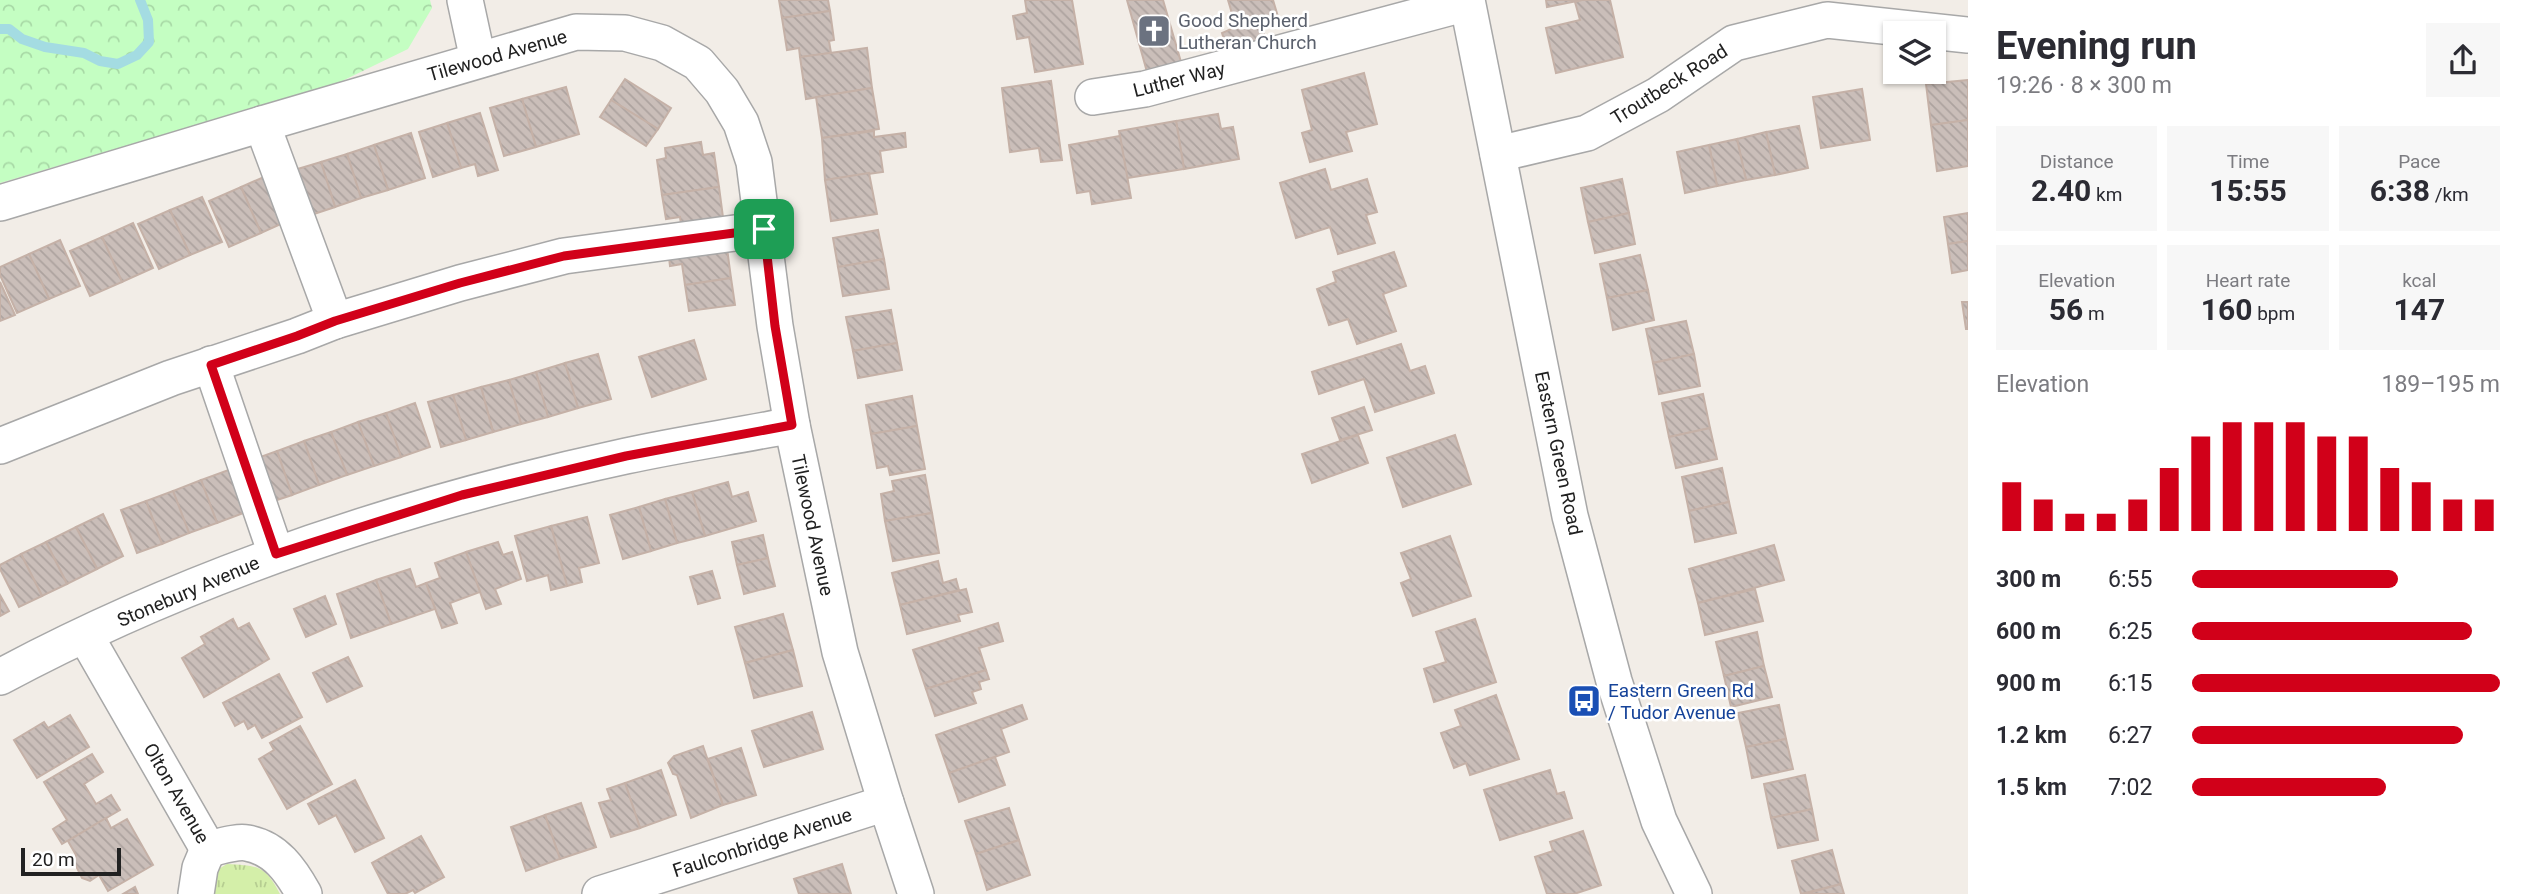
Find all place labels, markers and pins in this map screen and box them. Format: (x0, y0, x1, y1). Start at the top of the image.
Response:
place label: Good Shepherd Lutheran Church (1178, 9, 1317, 54)
church icon: Good Shepherd Lutheran Church (1135, 12, 1173, 50)
pin (734, 199, 794, 259)
place label: Eastern Green Rd / Tudor Avenue (1608, 679, 1754, 724)
bus stop icon: Eastern Green Rd / Tudor Avenue (1565, 682, 1603, 720)

